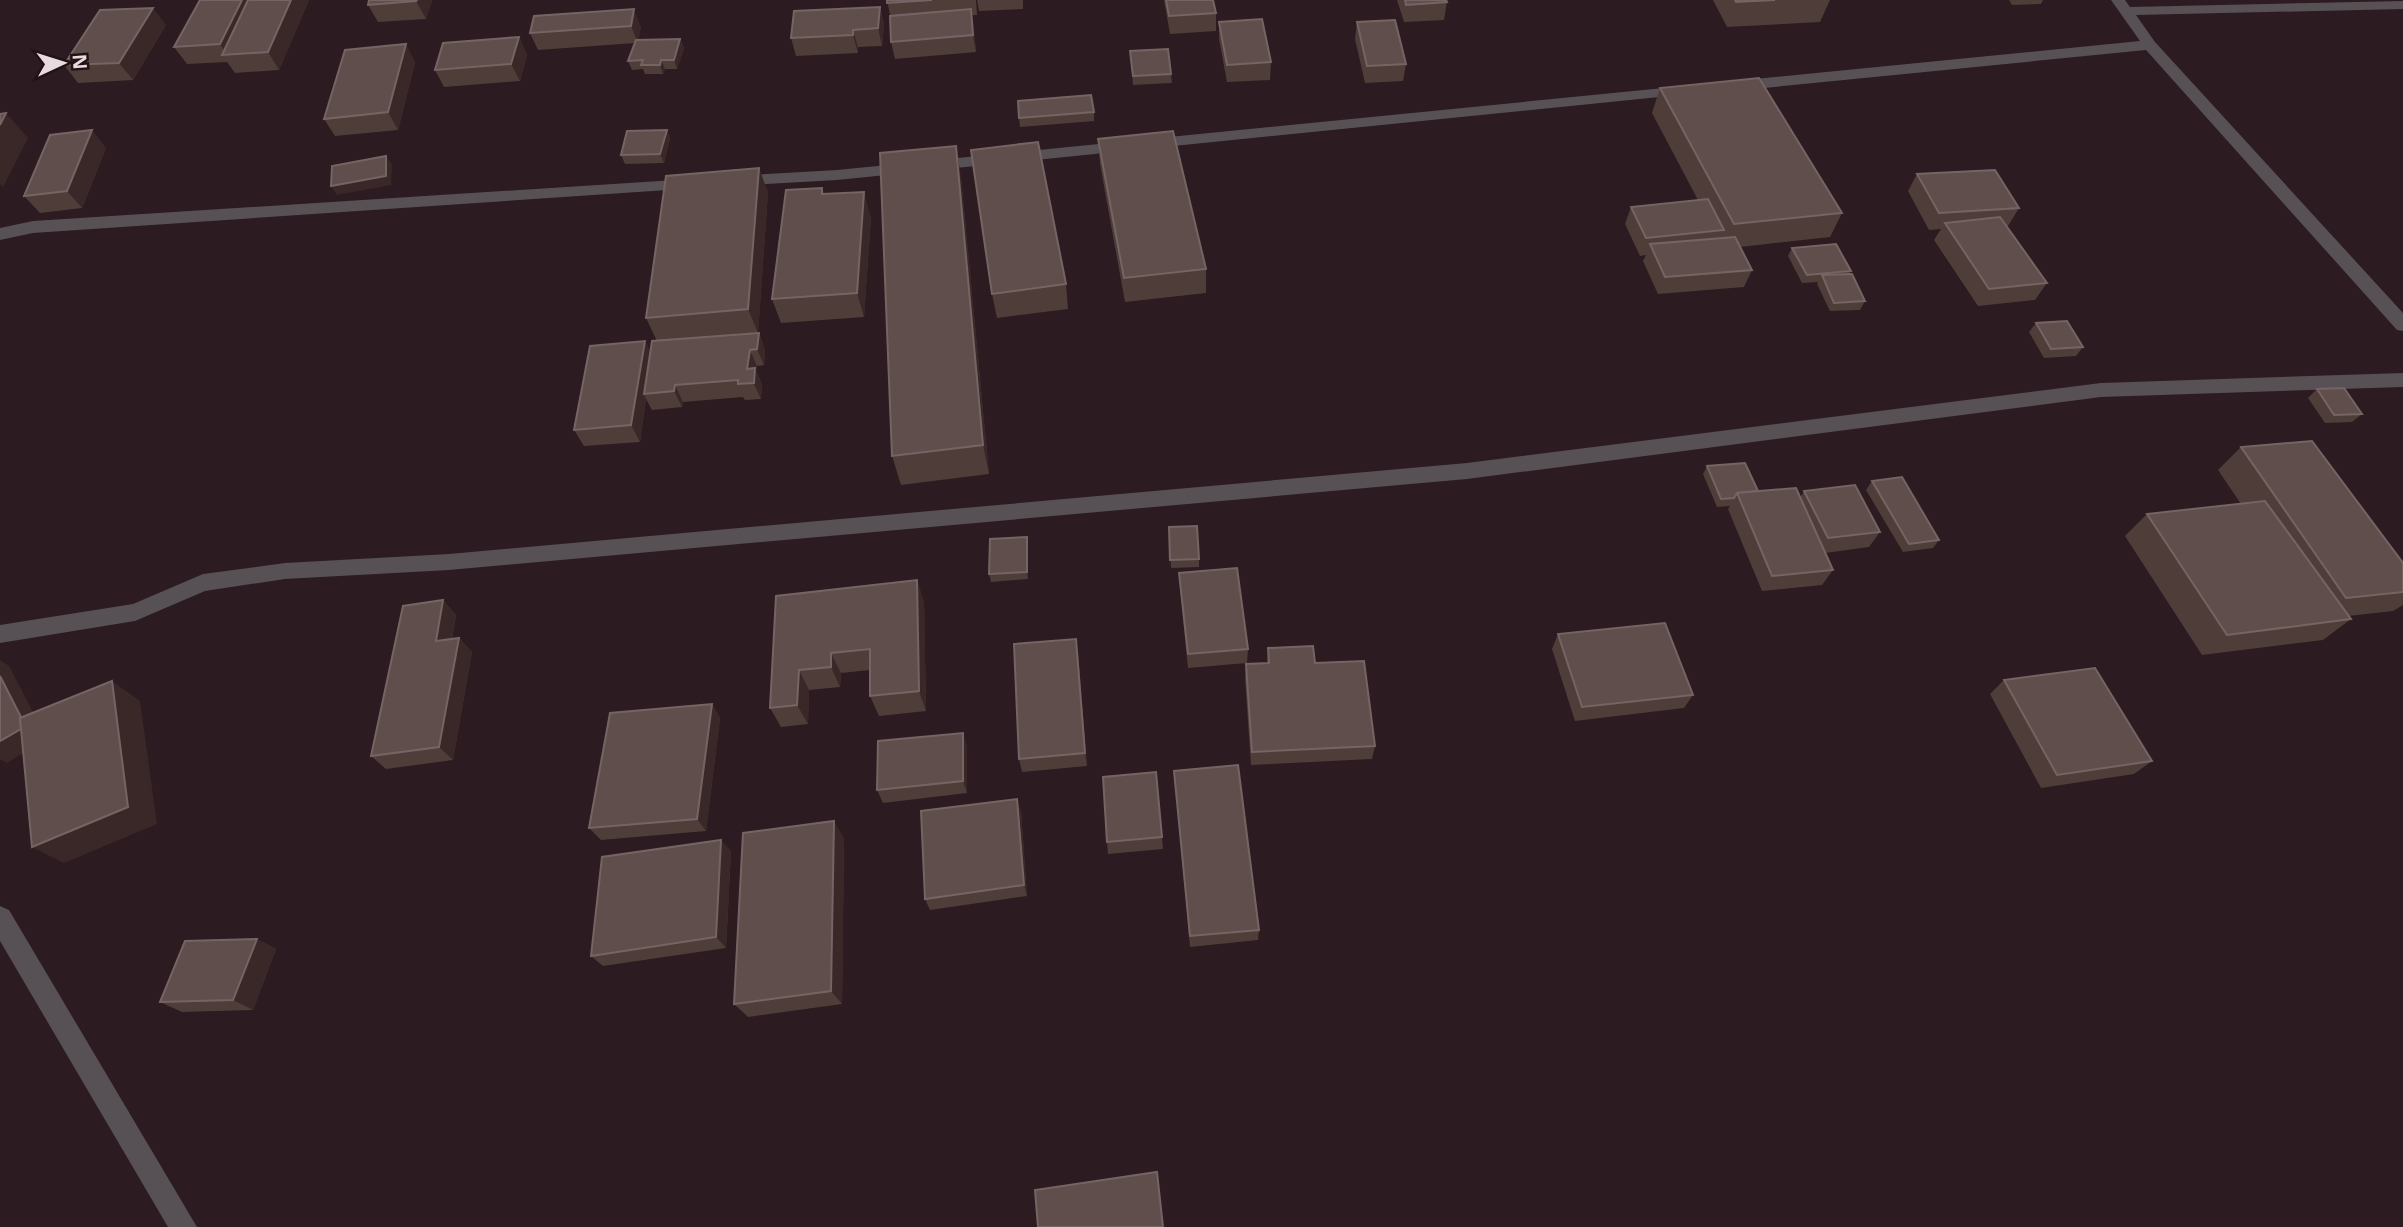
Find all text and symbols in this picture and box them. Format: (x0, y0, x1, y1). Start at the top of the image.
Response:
north arrow (28, 28, 98, 98)
text: N (66, 53, 93, 70)

